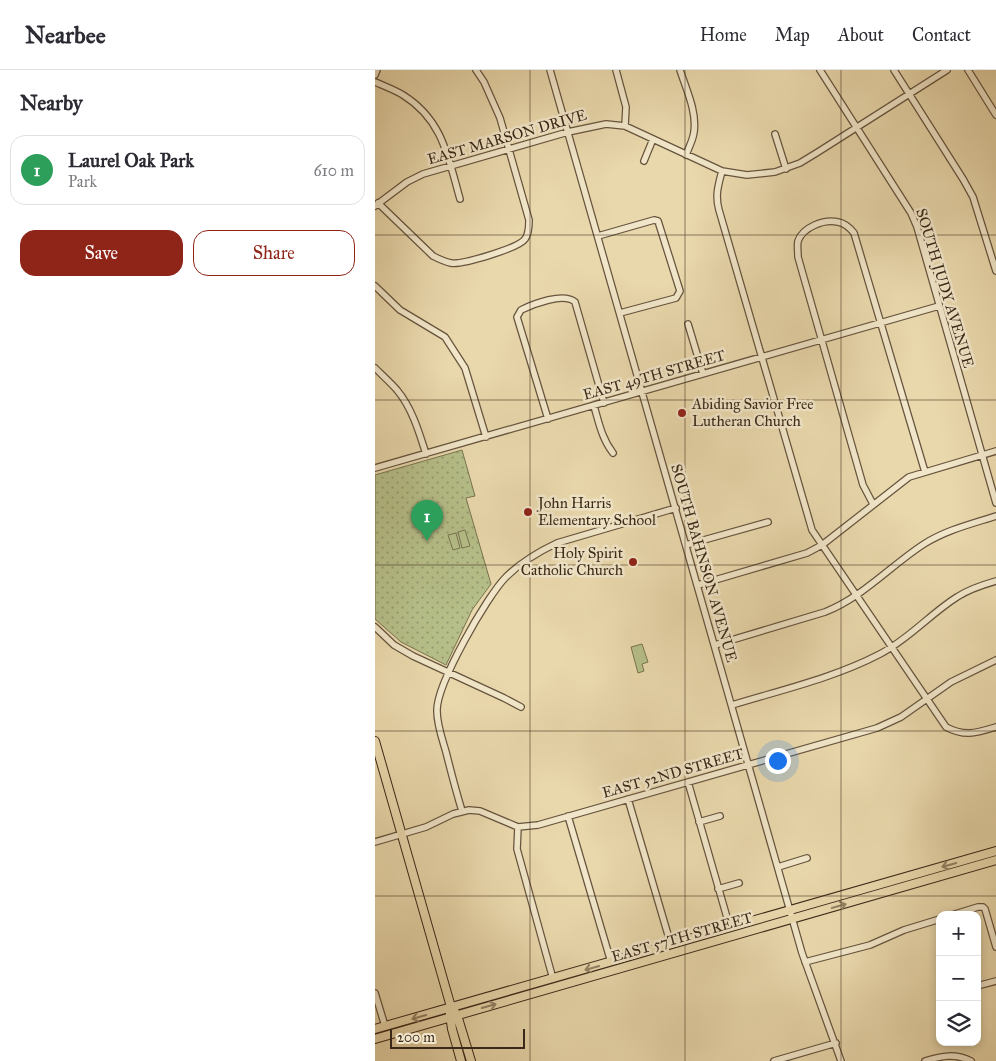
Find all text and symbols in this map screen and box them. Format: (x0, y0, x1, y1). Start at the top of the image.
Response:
text: Nearbee (25, 20, 106, 50)
text: Home (700, 24, 747, 46)
text: Map (775, 24, 810, 46)
text: About (838, 24, 884, 46)
text: Contact (912, 24, 971, 46)
text: Nearby (20, 90, 83, 116)
street label: EAST MARSON DRIVE (425, 106, 589, 168)
text: Laurel Oak Park (68, 149, 194, 172)
text: 1 (34, 161, 40, 180)
text: 610 m (313, 161, 354, 180)
text: Park (68, 172, 97, 191)
street label: SOUTH JUDY AVENUE (911, 206, 978, 370)
button: Save (20, 230, 183, 276)
button: Share (193, 230, 355, 276)
street label: EAST 49TH STREET (581, 346, 727, 404)
place label: Abiding Savior Free Lutheran Church (691, 395, 813, 430)
marker: Abiding Savior Free Lutheran Church (676, 407, 688, 419)
street label: SOUTH BAHNSON AVENUE (667, 462, 741, 664)
place label: John Harris Elementary School (536, 494, 657, 529)
pin: 1 (411, 500, 443, 541)
marker: John Harris Elementary School (522, 506, 534, 518)
place label: Holy Spirit Catholic Church (521, 544, 624, 579)
marker: Holy Spirit Catholic Church (627, 556, 639, 568)
street label: EAST 52ND STREET (600, 744, 746, 802)
your location (765, 748, 791, 774)
one-way arrow (942, 861, 958, 870)
one-way arrow (831, 900, 847, 910)
street label: EAST 57TH STREET (609, 908, 755, 966)
map controls (936, 911, 981, 1046)
button: + (936, 911, 981, 956)
button: − (936, 956, 981, 1001)
one-way arrow (584, 963, 600, 973)
one-way arrow (481, 1000, 497, 1010)
button: layers (936, 1001, 981, 1046)
one-way arrow (411, 1012, 427, 1022)
scale bar (390, 1026, 525, 1049)
text: 200 m (397, 1029, 435, 1046)

